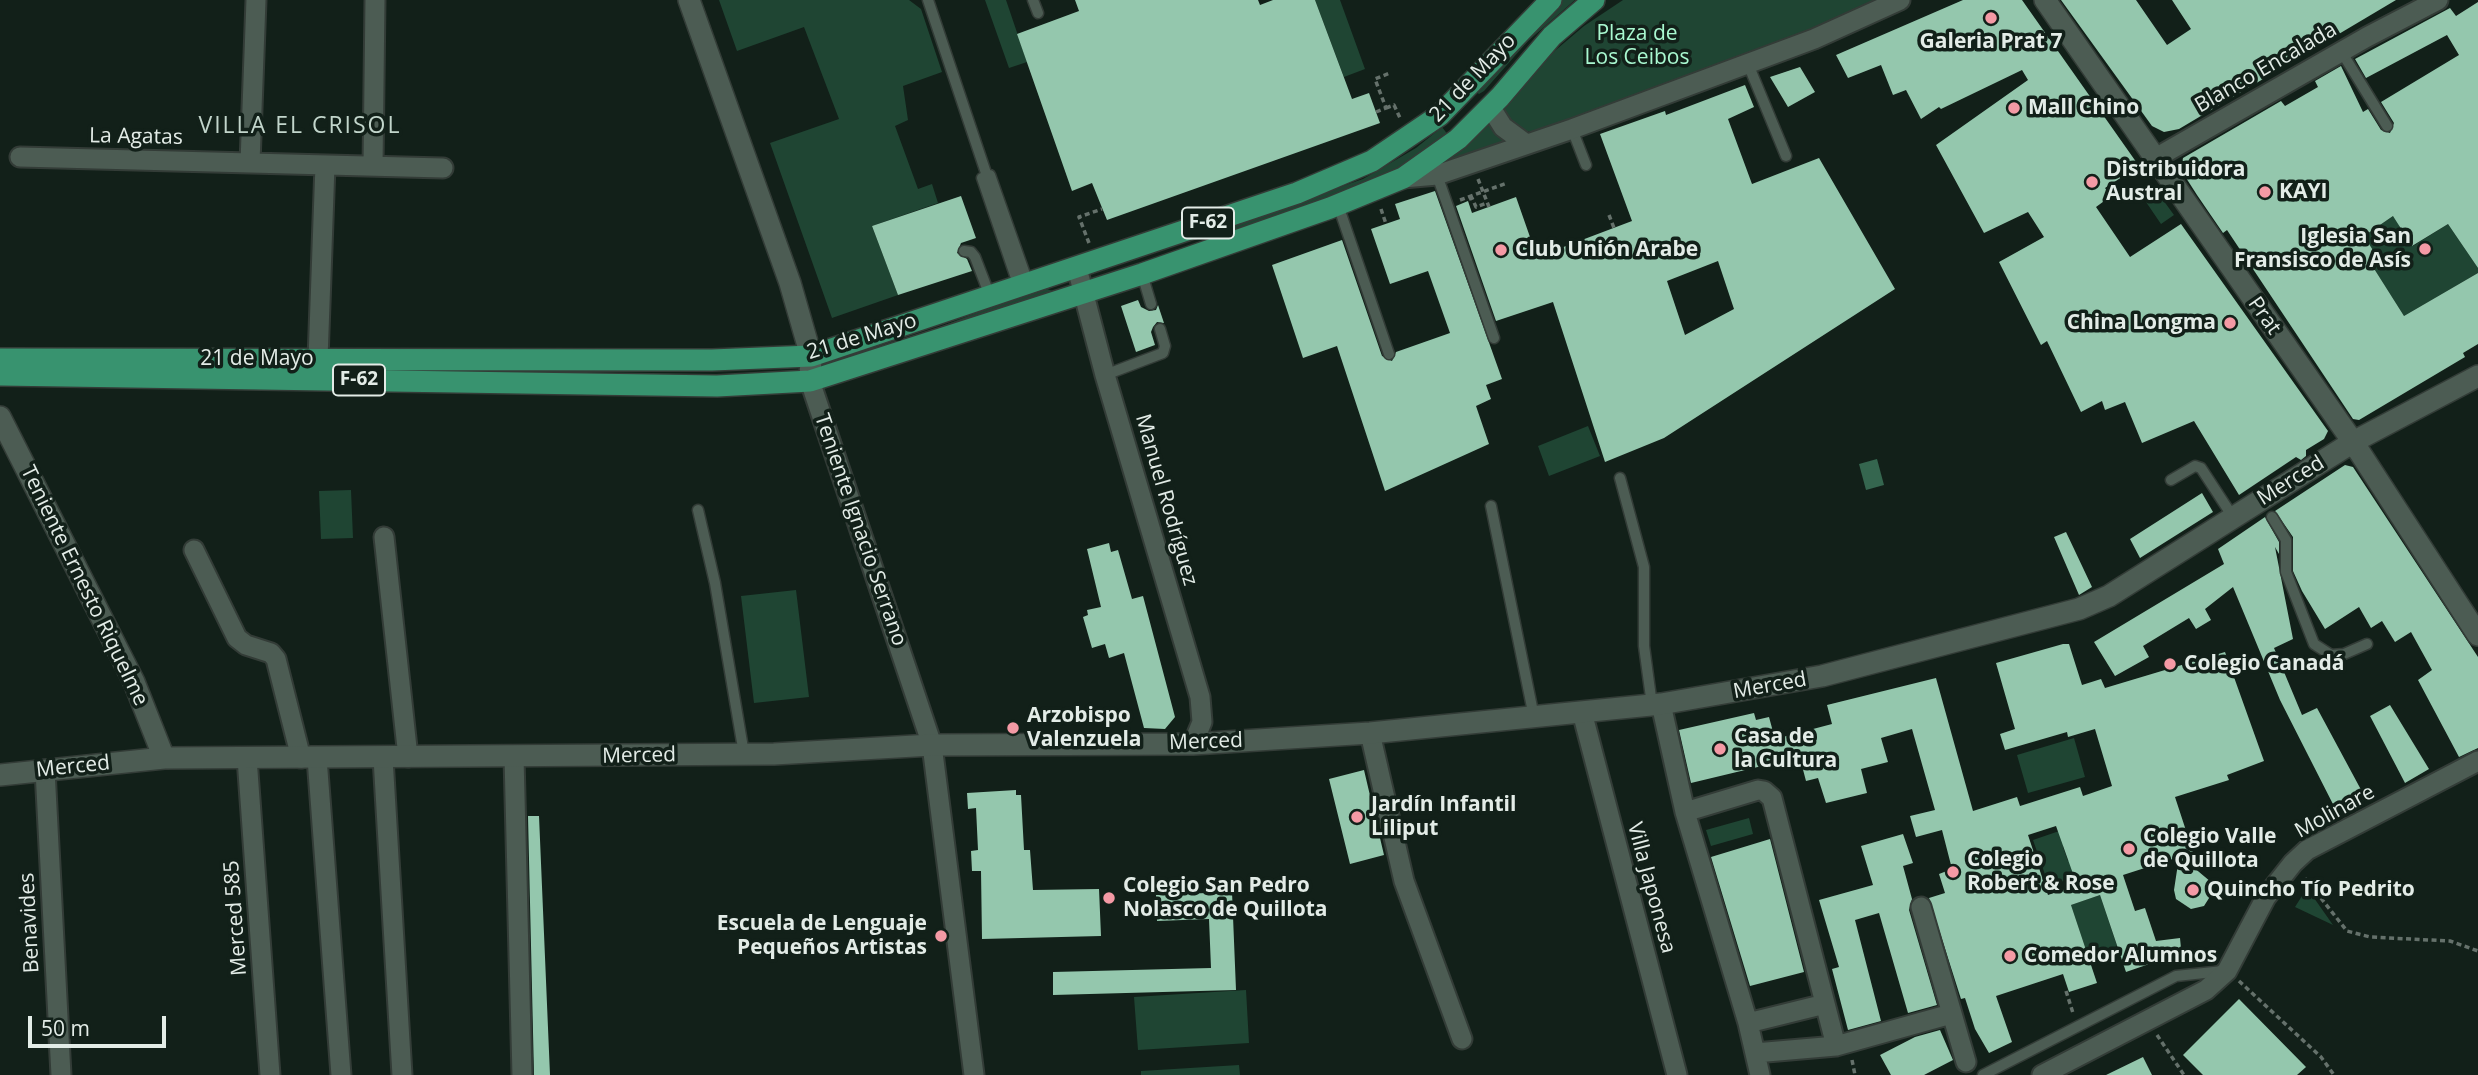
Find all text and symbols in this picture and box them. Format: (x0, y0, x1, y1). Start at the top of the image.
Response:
marker: Galeria Prat 7 (1983, 10, 1999, 26)
street label: Blanco Encalada (2191, 17, 2341, 119)
park label: Plaza de Los Ceibos (1585, 21, 1689, 71)
street label: 21 de Mayo (1425, 29, 1521, 127)
place label: Galeria Prat 7 (1920, 29, 2062, 55)
place label: Mall Chino (2028, 95, 2139, 121)
marker: Mall Chino (2006, 100, 2022, 116)
district label: VILLA EL CRISOL (200, 112, 400, 140)
street label: La Agatas (89, 124, 183, 150)
place label: Distribuidora Austral (2106, 157, 2245, 207)
marker: Distribuidora Austral (2084, 174, 2100, 190)
place label: KAYI (2279, 179, 2327, 205)
marker: KAYI (2257, 184, 2273, 200)
road number: F-62 (1182, 208, 1234, 238)
place label: Iglesia San Fransisco de Asís (2234, 224, 2411, 274)
place label: Club Unión Arabe (1515, 237, 1698, 263)
marker: Iglesia San Fransisco de Asís (2417, 241, 2433, 257)
marker: Club Unión Arabe (1493, 242, 1509, 258)
street label: Prat (2242, 292, 2286, 340)
street label: 21 de Mayo (804, 308, 920, 366)
place label: China Longma (2067, 310, 2216, 336)
marker: China Longma (2222, 315, 2238, 331)
street label: 21 de Mayo (200, 346, 314, 372)
road number: F-62 (333, 364, 385, 396)
street label: Teniente Ignacio Serrano (808, 411, 912, 649)
street label: Manuel Rodríguez (1129, 411, 1203, 589)
street label: Merced (2253, 451, 2329, 511)
street label: Teniente Ernesto Riquelme (15, 462, 153, 710)
place label: Colegio Canadá (2184, 651, 2344, 677)
marker: Colegio Canadá (2162, 656, 2178, 672)
street label: Merced (1731, 667, 1809, 705)
place label: Arzobispo Valenzuela (1027, 703, 1141, 753)
marker: Arzobispo Valenzuela (1005, 720, 1021, 736)
place label: Casa de la Cultura (1734, 724, 1837, 774)
street label: Merced (1169, 728, 1243, 756)
marker: Casa de la Cultura (1712, 741, 1728, 757)
street label: Merced (602, 743, 676, 769)
street label: Merced (35, 751, 111, 783)
street label: Molinare (2291, 780, 2379, 844)
place label: Jardín Infantil Liliput (1371, 792, 1516, 842)
marker: Jardín Infantil Liliput (1349, 809, 1365, 825)
street label: Villa Japonesa (1621, 820, 1681, 956)
place label: Colegio Valle de Quillota (2143, 824, 2276, 874)
marker: Colegio Valle de Quillota (2121, 841, 2137, 857)
place label: Colegio Robert & Rose (1967, 847, 2115, 897)
street label: Merced 585 (219, 860, 253, 976)
marker: Colegio Robert & Rose (1945, 864, 1961, 880)
street label: Benavides (15, 872, 45, 974)
place label: Colegio San Pedro Nolasco de Quillota (1123, 873, 1328, 923)
place label: Quincho Tío Pedrito (2207, 877, 2415, 903)
marker: Quincho Tío Pedrito (2185, 882, 2201, 898)
marker: Colegio San Pedro Nolasco de Quillota (1101, 890, 1117, 906)
place label: Escuela de Lenguaje Pequeños Artistas (717, 911, 927, 961)
marker: Escuela de Lenguaje Pequeños Artistas (933, 928, 949, 944)
place label: Comedor Alumnos (2024, 943, 2217, 969)
marker: Comedor Alumnos (2002, 948, 2018, 964)
scale bar (32, 1002, 170, 1046)
text: 50 m (41, 1014, 90, 1042)

